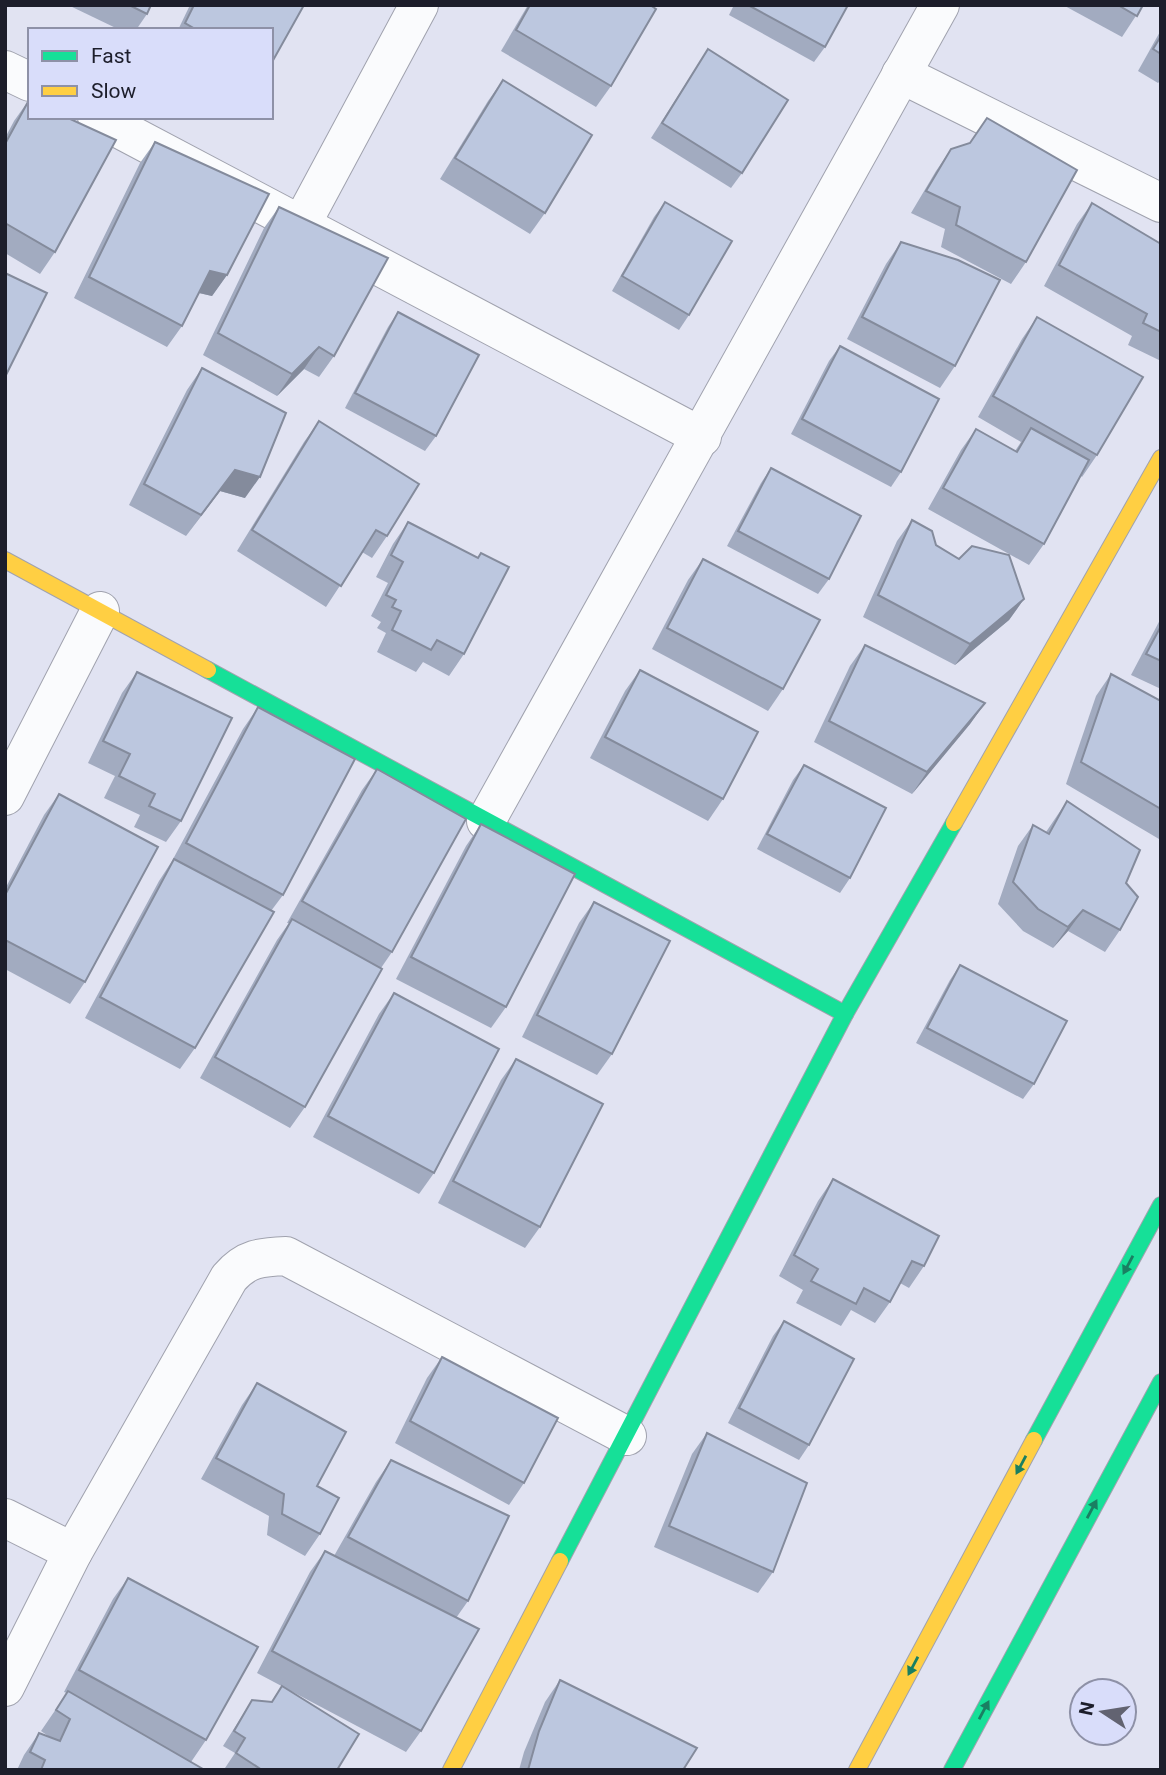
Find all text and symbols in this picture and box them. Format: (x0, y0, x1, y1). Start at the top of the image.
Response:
legend (28, 28, 273, 119)
text: Fast (91, 44, 132, 68)
text: Slow (91, 79, 137, 103)
one-way arrow (1123, 1255, 1134, 1275)
one-way arrow (1015, 1456, 1027, 1476)
one-way arrow (1086, 1500, 1098, 1519)
one-way arrow (907, 1656, 918, 1676)
north arrow (1068, 1677, 1138, 1747)
one-way arrow (978, 1700, 990, 1719)
text: N (1074, 1700, 1100, 1718)

